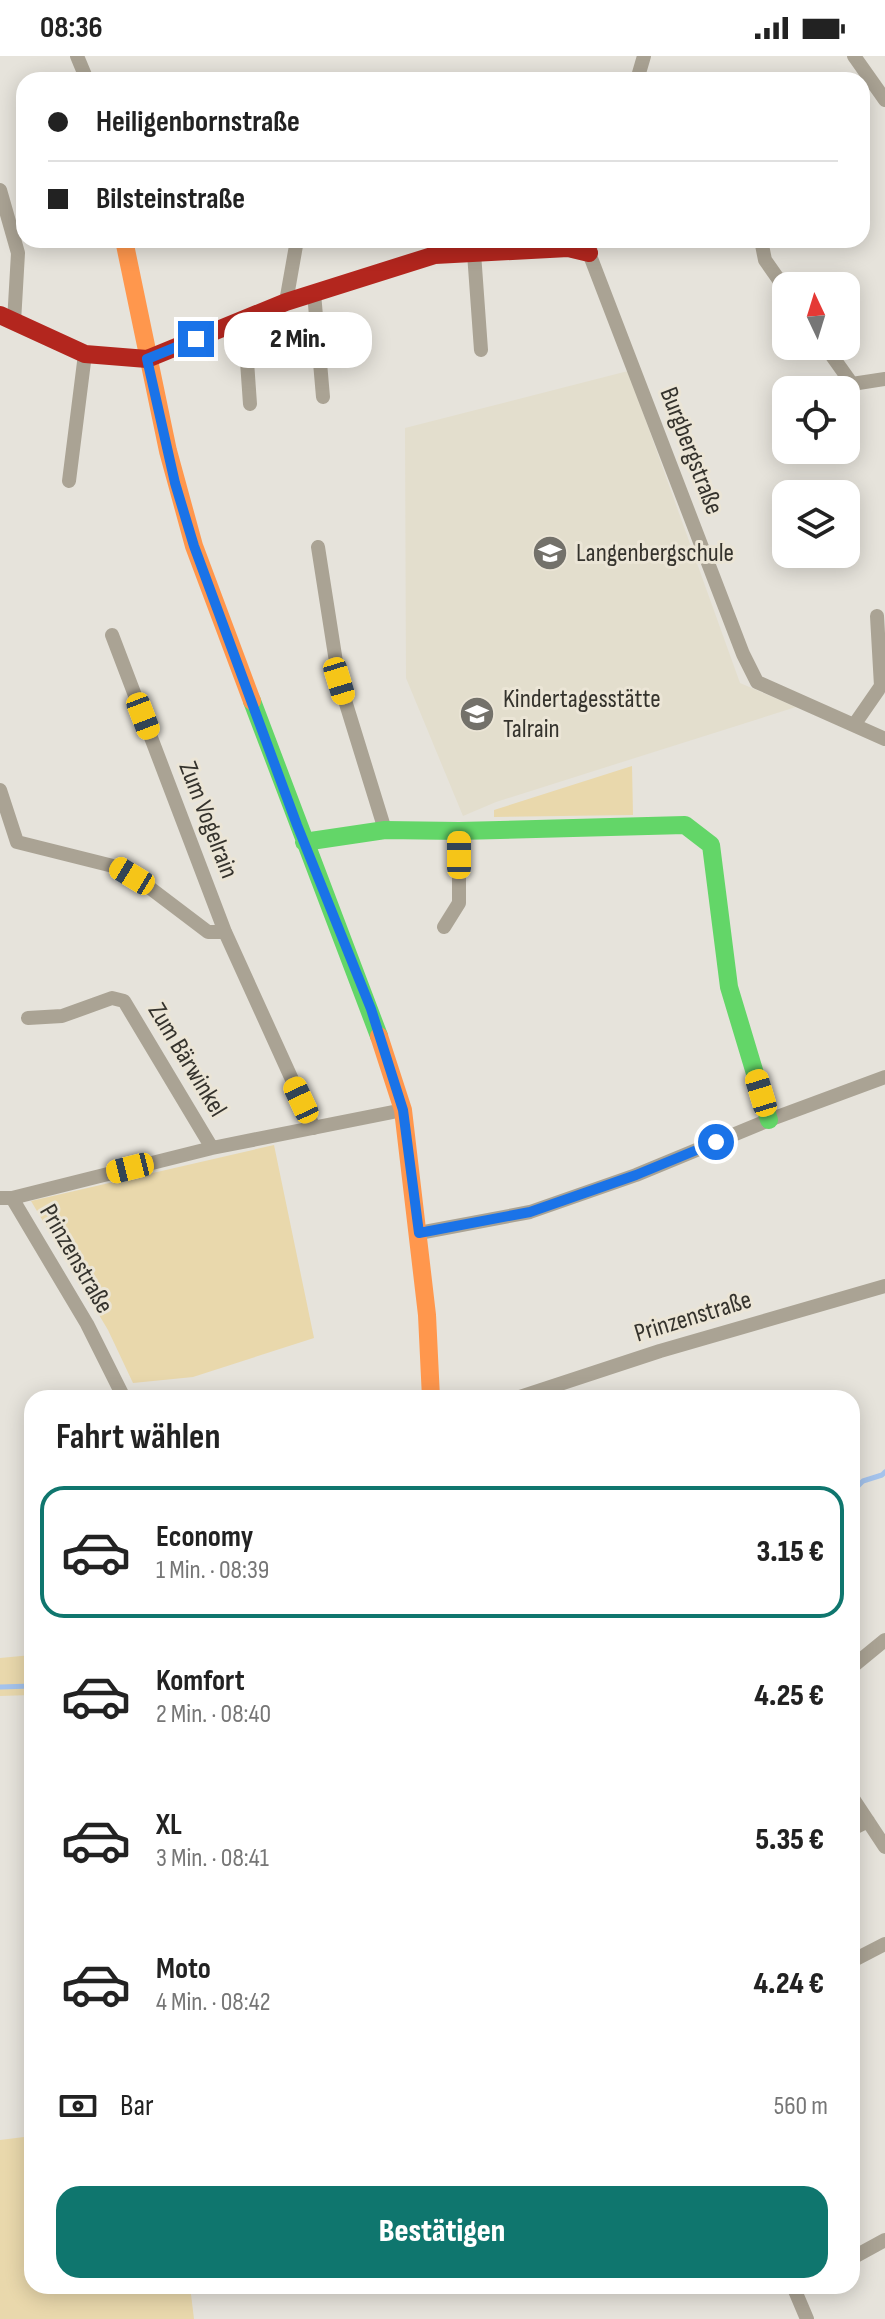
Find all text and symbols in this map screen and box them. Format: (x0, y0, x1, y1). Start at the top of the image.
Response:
text: 08:36 (40, 10, 103, 46)
text: Heiligenbornstraße (96, 104, 300, 140)
text: Bilsteinstraße (96, 181, 245, 217)
north arrow (772, 272, 860, 360)
map controls (772, 272, 860, 568)
callout: 2 Min. (224, 311, 372, 367)
route end (178, 321, 214, 357)
text: 2 Min. (270, 324, 326, 355)
button: locate (772, 376, 860, 464)
street label: Burgbergstraße (653, 383, 729, 519)
button: layers (772, 480, 860, 568)
school or university icon: Langenbergschule (531, 534, 569, 572)
place label: Langenbergschule (576, 538, 734, 569)
car (321, 655, 357, 707)
place label: Kindertagesstätte Talrain (503, 684, 661, 745)
car (123, 689, 163, 743)
school or university icon: Kindertagesstätte Talrain (458, 695, 496, 733)
street label: Zum Vogelrain (172, 757, 244, 883)
car (447, 831, 471, 879)
car (105, 853, 159, 899)
street label: Zum Bärwinkel (141, 998, 233, 1122)
car (743, 1067, 779, 1119)
car (280, 1073, 322, 1127)
route start (698, 1124, 734, 1160)
car (104, 1151, 156, 1185)
street label: Prinzenstraße (32, 1199, 120, 1319)
street label: Prinzenstraße (631, 1285, 755, 1349)
text: Fahrt wählen (56, 1416, 220, 1459)
icon: car (60, 1516, 132, 1588)
text: Economy (156, 1519, 253, 1555)
text: 3.15 € (756, 1534, 824, 1570)
text: 1 Min. · 08:39 (156, 1555, 269, 1586)
icon: car (60, 1660, 132, 1732)
text: Komfort (156, 1663, 245, 1699)
text: 4.25 € (754, 1678, 824, 1714)
text: 2 Min. · 08:40 (156, 1699, 271, 1730)
icon: car (60, 1804, 132, 1876)
text: XL (156, 1807, 182, 1843)
text: 5.35 € (755, 1822, 824, 1858)
text: 3 Min. · 08:41 (156, 1843, 269, 1874)
icon: car (60, 1948, 132, 2020)
text: Moto (156, 1951, 211, 1987)
text: 4.24 € (753, 1966, 824, 2002)
text: 4 Min. · 08:42 (156, 1987, 270, 2018)
icon: cash (56, 2084, 100, 2128)
text: Bar (120, 2088, 154, 2124)
text: 560 m (774, 2091, 828, 2122)
button: Bestätigen (56, 2186, 828, 2278)

